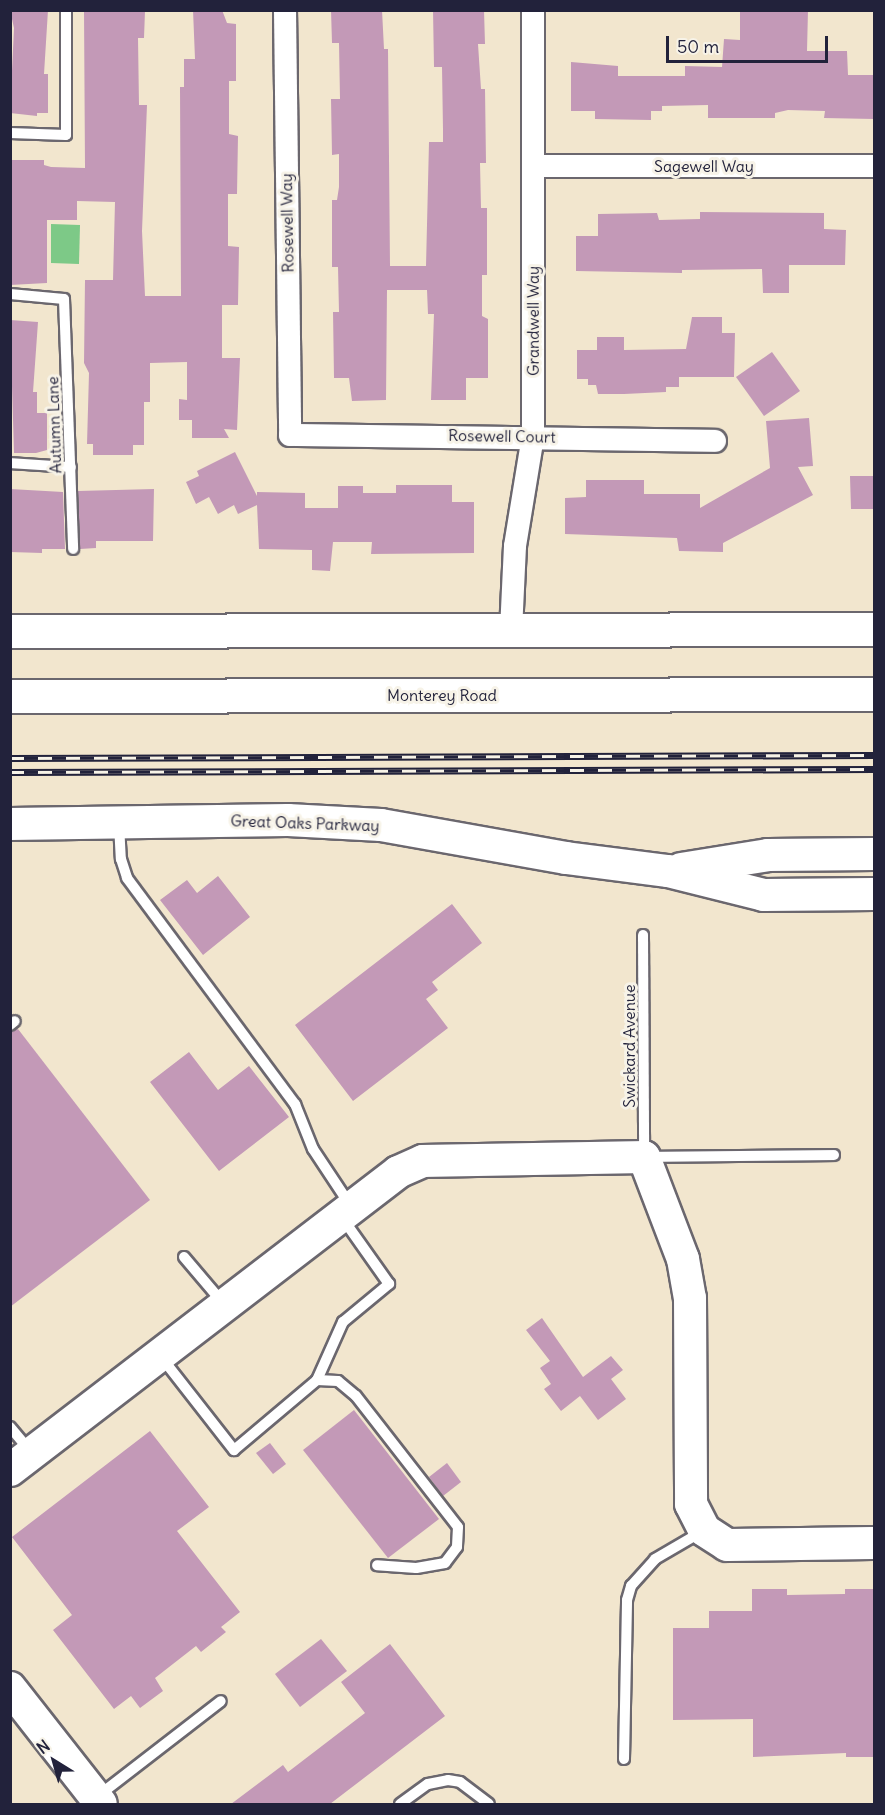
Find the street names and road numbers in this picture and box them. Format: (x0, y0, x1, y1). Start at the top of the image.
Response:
street label: Sagewell Way (654, 156, 754, 176)
street label: Rosewell Way (277, 173, 297, 273)
street label: Grandwell Way (523, 266, 543, 376)
street label: Autumn Lane (43, 376, 65, 474)
street label: Rosewell Court (448, 425, 556, 447)
street label: Monterey Road (387, 685, 497, 705)
street label: Great Oaks Parkway (230, 811, 380, 835)
street label: Swickard Avenue (619, 984, 639, 1108)

